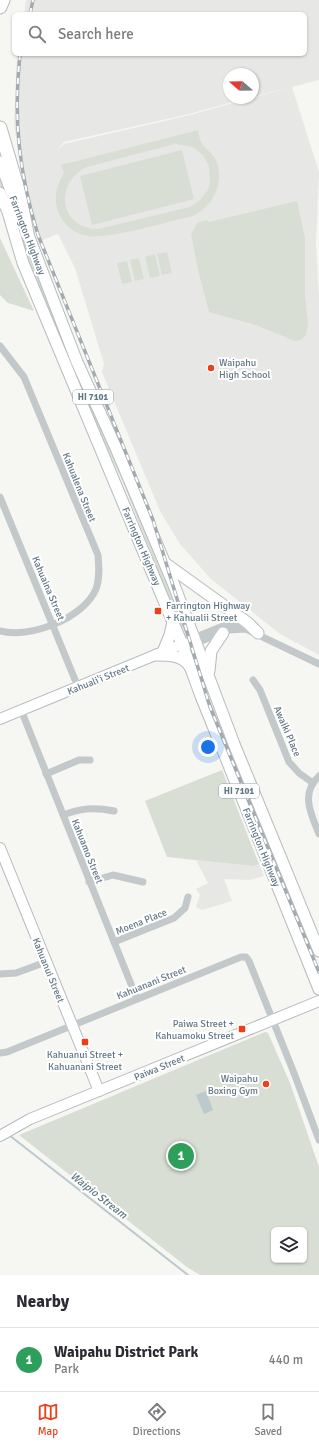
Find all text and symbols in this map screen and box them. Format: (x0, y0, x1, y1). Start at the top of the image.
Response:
search box (12, 12, 307, 56)
icon: search (26, 23, 48, 45)
text: Search here (58, 25, 134, 43)
north arrow (223, 68, 259, 104)
street label: Farrington Highway (6, 194, 48, 277)
place label: Waipahu High School (219, 357, 270, 381)
marker: Waipahu High School (206, 363, 216, 373)
road number: HI 7101 (73, 390, 113, 404)
street label: Kahualena Street (60, 451, 99, 524)
street label: Farrington Highway (119, 505, 163, 588)
street label: Kahuaina Street (29, 555, 67, 623)
place label: Farrington Highway + Kahualii Street (166, 600, 250, 624)
marker: Farrington Highway + Kahualii Street (153, 606, 163, 616)
street label: Kahuali'i Street (66, 662, 132, 698)
street label: Awaiki Place (271, 704, 303, 759)
your location (198, 737, 218, 757)
road number: HI 7101 (219, 784, 259, 798)
street label: Farrington Highway (240, 806, 282, 889)
street label: Kahuamo Street (69, 817, 106, 886)
street label: Moena Place (114, 906, 169, 938)
street label: Kahuanui Street (30, 936, 67, 1005)
street label: Kahuanani Street (115, 963, 188, 1002)
place label: Paiwa Street + Kahuamoku Street (155, 1018, 234, 1042)
marker: Paiwa Street + Kahuamoku Street (237, 1024, 247, 1034)
marker: Kahuanui Street + Kahuanani Street (80, 1037, 90, 1047)
place label: Kahuanui Street + Kahuanani Street (47, 1049, 123, 1073)
street label: Paiwa Street (132, 1052, 187, 1084)
place label: Waipahu Boxing Gym (208, 1073, 258, 1097)
marker: Waipahu Boxing Gym (261, 1079, 271, 1089)
pin: 1 (168, 1141, 194, 1171)
water label: Waipio Stream (68, 1169, 131, 1222)
map controls (271, 1227, 307, 1263)
button: layers (271, 1227, 307, 1263)
text: Nearby (16, 1291, 69, 1312)
text: Waipahu District Park (54, 1343, 198, 1361)
text: 1 (25, 1352, 33, 1368)
text: 440 m (269, 1352, 303, 1368)
text: Park (54, 1361, 79, 1377)
tab: Map (37, 1401, 59, 1438)
tab: Directions (133, 1401, 181, 1438)
tab: Saved (254, 1401, 282, 1438)

